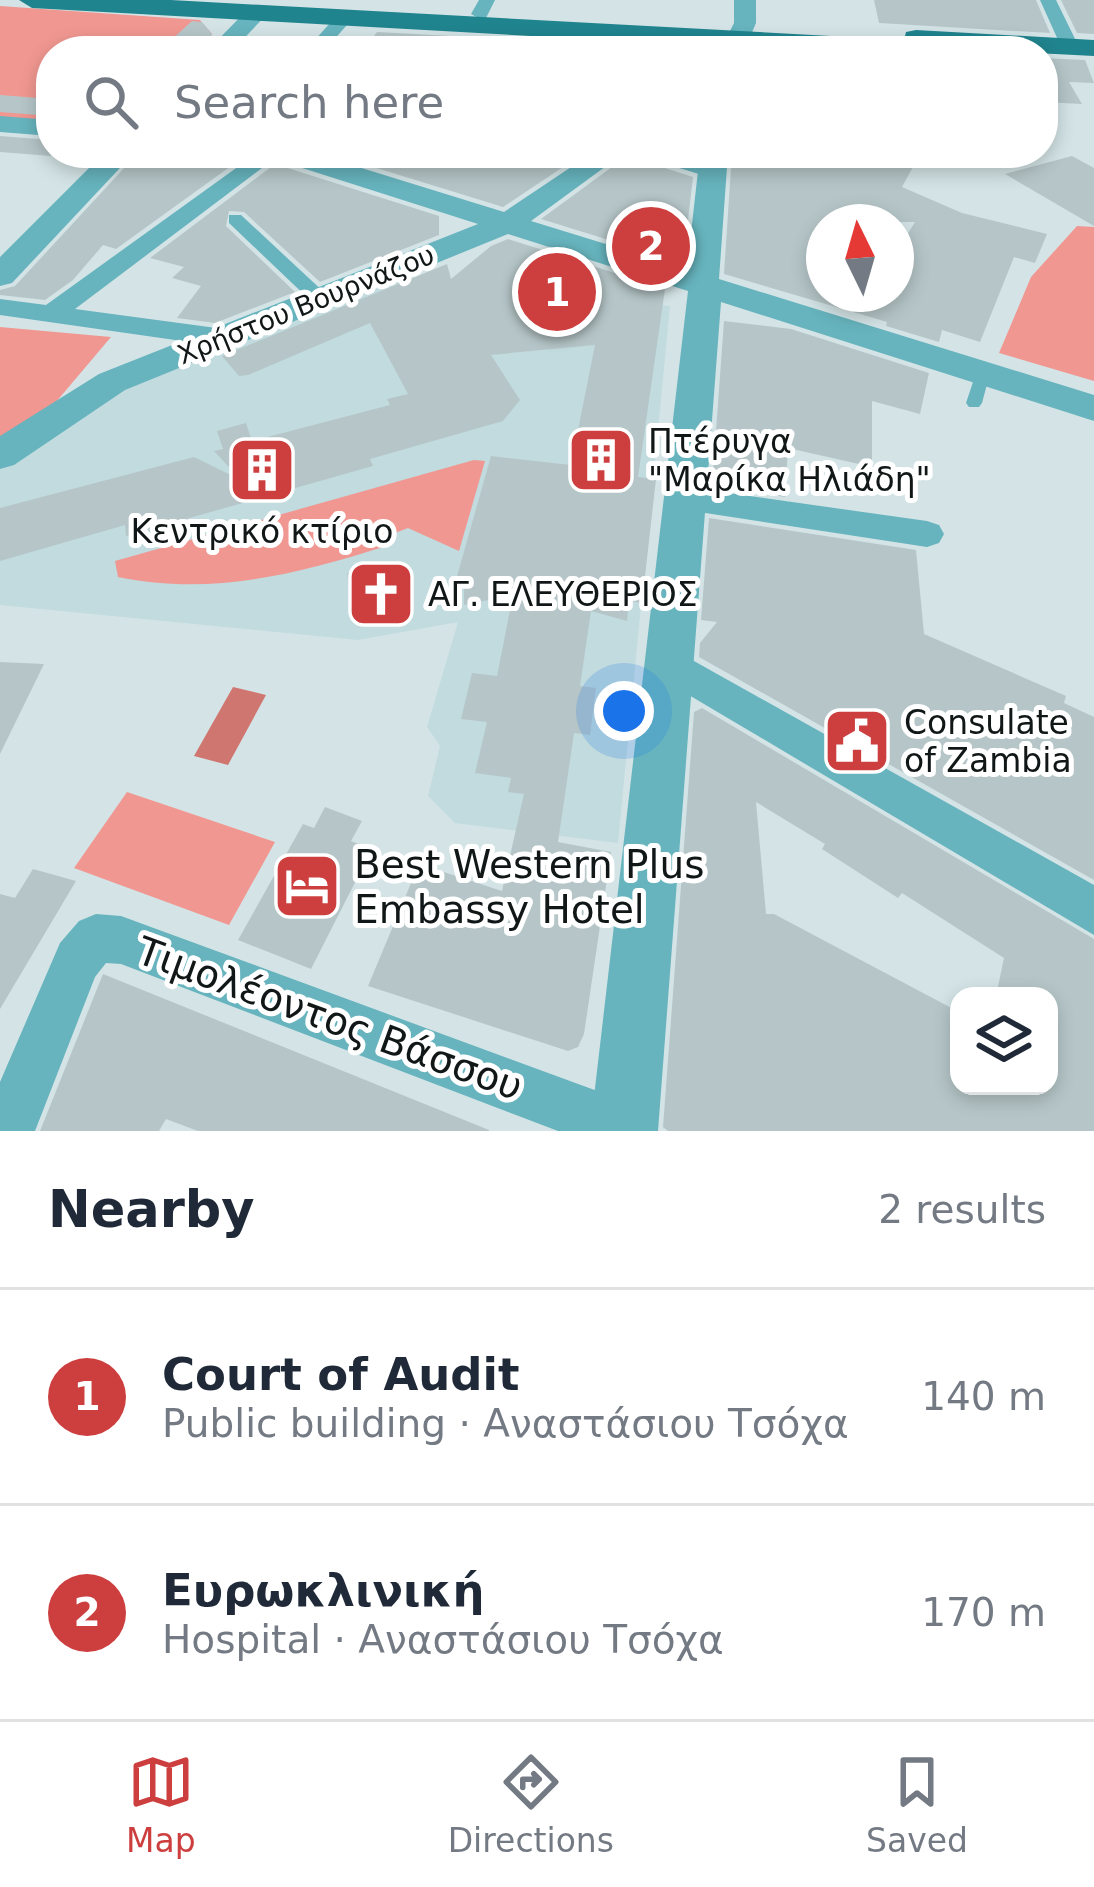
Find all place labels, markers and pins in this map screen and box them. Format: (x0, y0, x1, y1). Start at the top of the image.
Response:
pin: 2 (612, 201, 690, 291)
pin: 1 (518, 247, 596, 337)
place label: Πτέρυγα "Μαρίκα Ηλιάδη" (648, 422, 931, 499)
building icon: Πτέρυγα "Μαρίκα Ηλιάδη" (566, 425, 636, 495)
building icon: Κεντρικό κτίριο (227, 435, 297, 505)
place label: Κεντρικό κτίριο (131, 512, 393, 551)
church icon: ΑΓ. ΕΛΕΥΘΕΡΙΟΣ (346, 559, 416, 629)
place label: ΑΓ. ΕΛΕΥΘΕΡΙΟΣ (428, 575, 698, 614)
place label: Consulate of Zambia (904, 703, 1072, 780)
public building icon: Consulate of Zambia (822, 706, 892, 776)
place label: Best Western Plus Embassy Hotel (354, 842, 705, 932)
hotel icon: Best Western Plus Embassy Hotel (272, 851, 342, 921)

